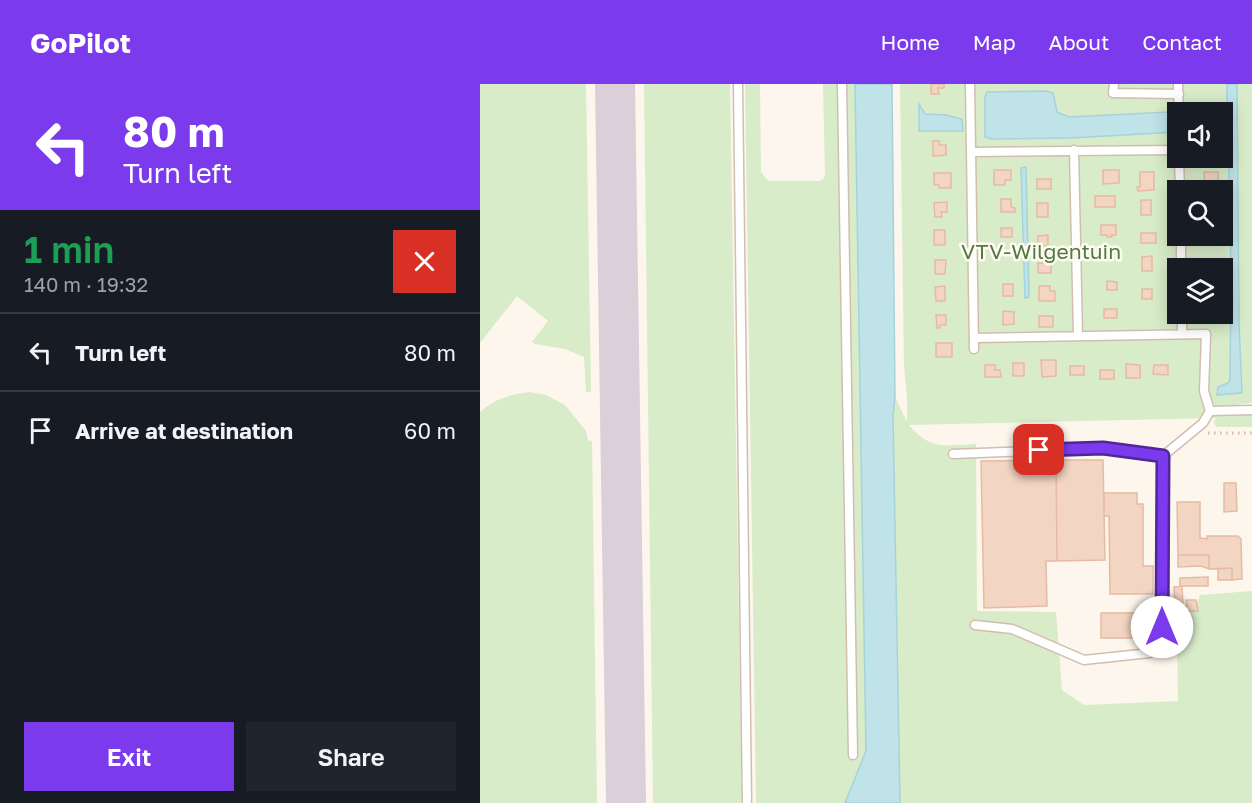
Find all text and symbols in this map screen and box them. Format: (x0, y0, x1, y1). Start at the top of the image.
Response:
text: GoPilot (30, 26, 131, 59)
text: Home (880, 29, 940, 55)
text: Map (973, 29, 1016, 55)
text: About (1049, 29, 1109, 55)
text: Contact (1142, 29, 1222, 55)
map controls (1167, 102, 1233, 324)
button: sound (1167, 102, 1233, 168)
text: 80 m (123, 106, 224, 156)
icon: left (24, 108, 102, 186)
text: Turn left (123, 157, 232, 189)
button: search (1167, 180, 1233, 246)
text: 1 min (24, 228, 114, 271)
button: close (393, 230, 456, 293)
park label: VTV-Wilgentuin (961, 238, 1121, 264)
button: layers (1167, 258, 1233, 324)
text: 140 m · 19:32 (24, 272, 148, 296)
icon: left (24, 336, 57, 369)
text: Turn left (75, 339, 166, 366)
text: 80 m (404, 339, 456, 366)
icon: arrive (24, 414, 57, 447)
text: Arrive at destination (75, 417, 293, 444)
text: 60 m (404, 417, 456, 444)
pin (1013, 424, 1064, 475)
icon: arrive (1022, 433, 1055, 466)
position arrow (1130, 595, 1194, 659)
button: Exit (24, 722, 234, 791)
button: Share (246, 722, 456, 791)

